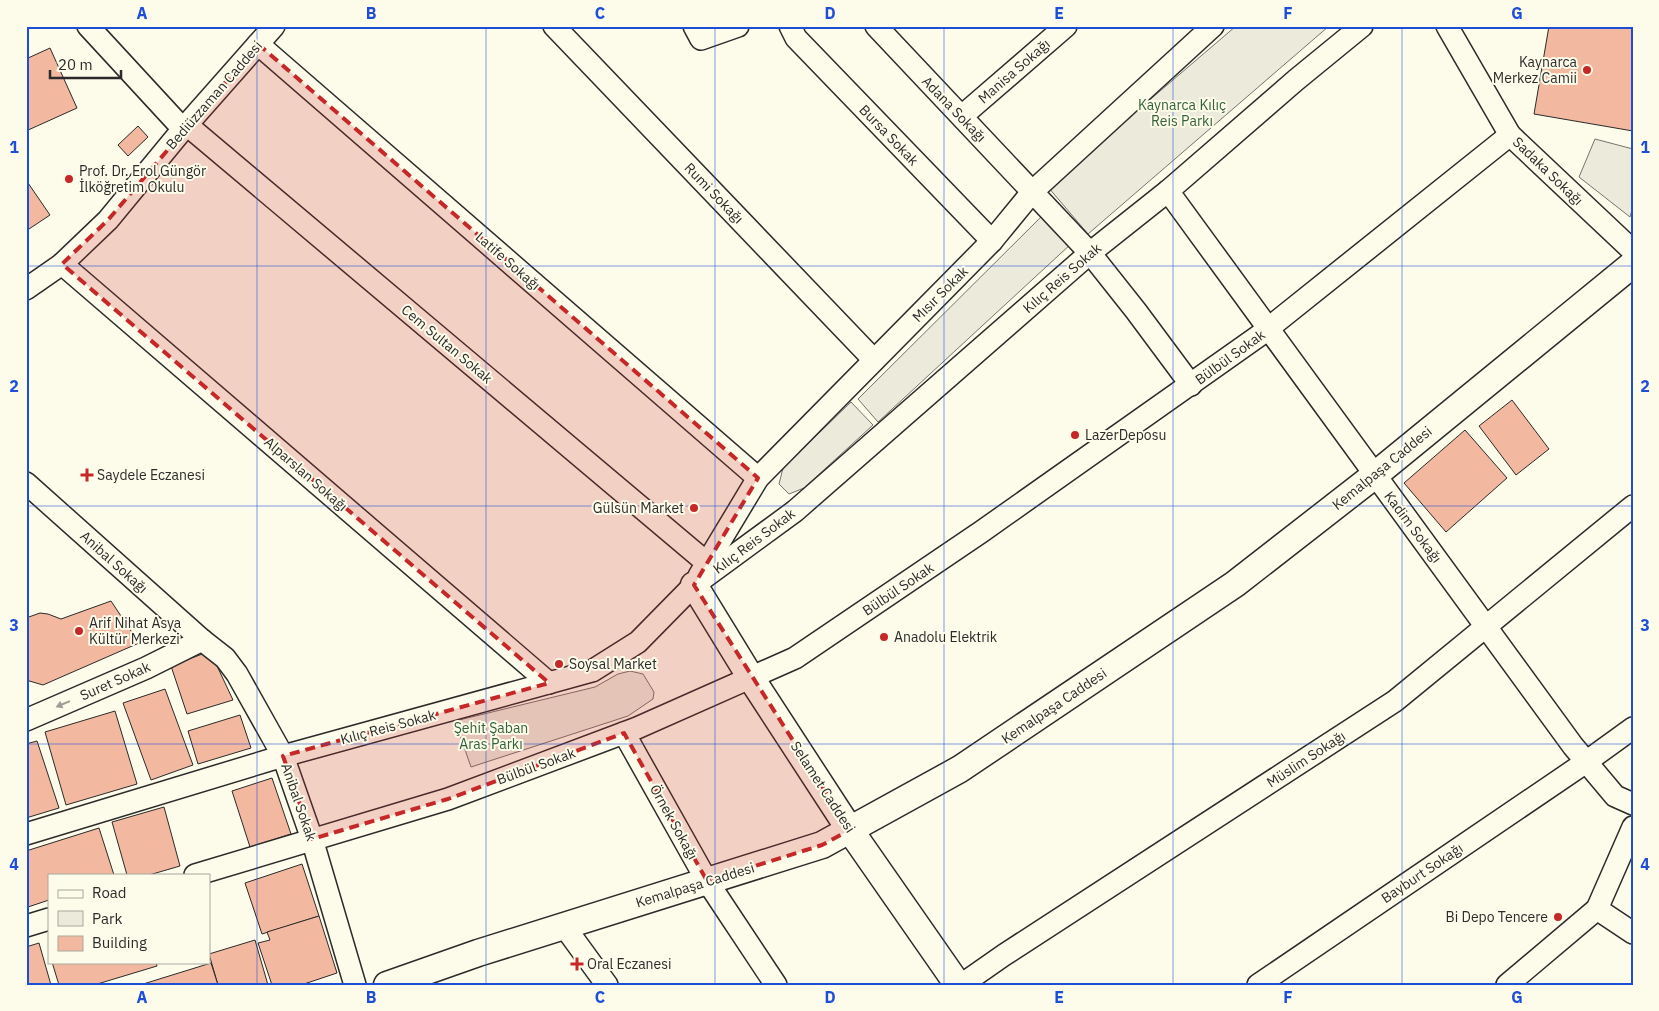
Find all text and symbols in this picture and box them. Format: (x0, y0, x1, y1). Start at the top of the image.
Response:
text: A (137, 3, 148, 23)
text: B (366, 3, 377, 23)
text: C (595, 3, 605, 23)
text: D (824, 3, 836, 23)
text: E (1054, 3, 1064, 23)
text: F (1283, 3, 1293, 23)
text: G (1511, 3, 1523, 23)
street label: Manisa Sokağı (974, 35, 1054, 107)
street label: Bediüzzaman Caddesi (162, 37, 266, 153)
scale bar (50, 48, 121, 80)
place label: Kaynarca Merkez Camii (1493, 53, 1578, 87)
text: 20 m (58, 55, 93, 74)
marker: Kaynarca Merkez Camii (1581, 64, 1593, 76)
street label: Adana Sokağı (918, 72, 990, 146)
park label: Kaynarca Kılıç Reis Parkı (1138, 96, 1226, 130)
street label: Bursa Sokak (855, 101, 923, 170)
street label: Sadaka Sokağı (1509, 133, 1587, 209)
text: 1 (9, 137, 19, 157)
text: 1 (1640, 137, 1650, 157)
street label: Rumi Sokağı (681, 159, 747, 227)
place label: Prof. Dr. Erol Güngör İlköğretim Okulu (79, 162, 206, 196)
marker: Prof. Dr. Erol Güngör İlköğretim Okulu (63, 173, 75, 185)
street label: Latife Sokağı (472, 228, 544, 294)
street label: Kılıç Reis Sokak (1019, 239, 1105, 317)
street label: Mısır Sokak (908, 262, 972, 326)
street label: Cem Sultan Sokak (398, 301, 497, 388)
street label: Bülbül Sokak (1191, 325, 1269, 388)
text: 2 (9, 376, 19, 396)
text: 2 (1640, 376, 1650, 396)
street label: Kemalpaşa Caddesi (1328, 422, 1436, 514)
place label: LazerDeposu (1085, 426, 1166, 444)
marker: LazerDeposu (1069, 429, 1081, 441)
street label: Alparslan Sokağı (261, 433, 351, 515)
place label: Saydele Eczanesi (97, 466, 205, 484)
marker: Saydele Eczanesi (81, 469, 93, 481)
street label: Kadim Sokağı (1380, 488, 1446, 566)
place label: Gülsün Market (593, 499, 684, 517)
marker: Gülsün Market (688, 502, 700, 514)
street label: Kılıç Reis Sokak (709, 504, 799, 578)
street label: Anibal Sokağı (76, 527, 152, 597)
street label: Bülbül Sokak (859, 558, 938, 619)
place label: Arif Nihat Asya Kültür Merkezi (89, 614, 182, 648)
text: 3 (9, 615, 19, 635)
text: 3 (1640, 615, 1650, 635)
marker: Arif Nihat Asya Kültür Merkezi (73, 625, 85, 637)
place label: Anadolu Elektrik (894, 628, 998, 646)
marker: Anadolu Elektrik (878, 631, 890, 643)
place label: Soysal Market (569, 655, 657, 673)
street label: Suret Sokak (77, 657, 154, 705)
marker: Soysal Market (553, 658, 565, 670)
street label: Kemalpaşa Caddesi (998, 664, 1110, 748)
one-way arrow (55, 700, 70, 708)
street label: Kılıç Reis Sokak (338, 705, 438, 748)
park label: Şehit Şaban Aras Parkı (454, 719, 528, 753)
street label: Müslim Sokağı (1263, 727, 1349, 791)
street label: Selamet Caddesi (787, 738, 859, 836)
street label: Bülbül Sokak (494, 743, 578, 789)
street label: Anibal Sokak (277, 761, 321, 844)
street label: Örnek Sokağı (646, 781, 702, 863)
street label: Bayburt Sokağı (1378, 839, 1466, 907)
text: 4 (9, 854, 19, 874)
text: 4 (1640, 854, 1650, 874)
street label: Kemalpaşa Caddesi (633, 858, 757, 912)
legend (48, 874, 210, 964)
text: Road (92, 883, 127, 902)
place label: Bi Depo Tencere (1446, 908, 1548, 926)
text: Park (92, 909, 122, 928)
marker: Bi Depo Tencere (1552, 911, 1564, 923)
text: Building (92, 933, 147, 952)
place label: Oral Eczanesi (587, 955, 672, 973)
marker: Oral Eczanesi (571, 958, 583, 970)
text: A (137, 987, 148, 1007)
text: B (366, 987, 377, 1007)
text: C (595, 987, 605, 1007)
text: D (824, 987, 836, 1007)
text: E (1054, 987, 1064, 1007)
text: F (1283, 987, 1293, 1007)
text: G (1511, 987, 1523, 1007)

